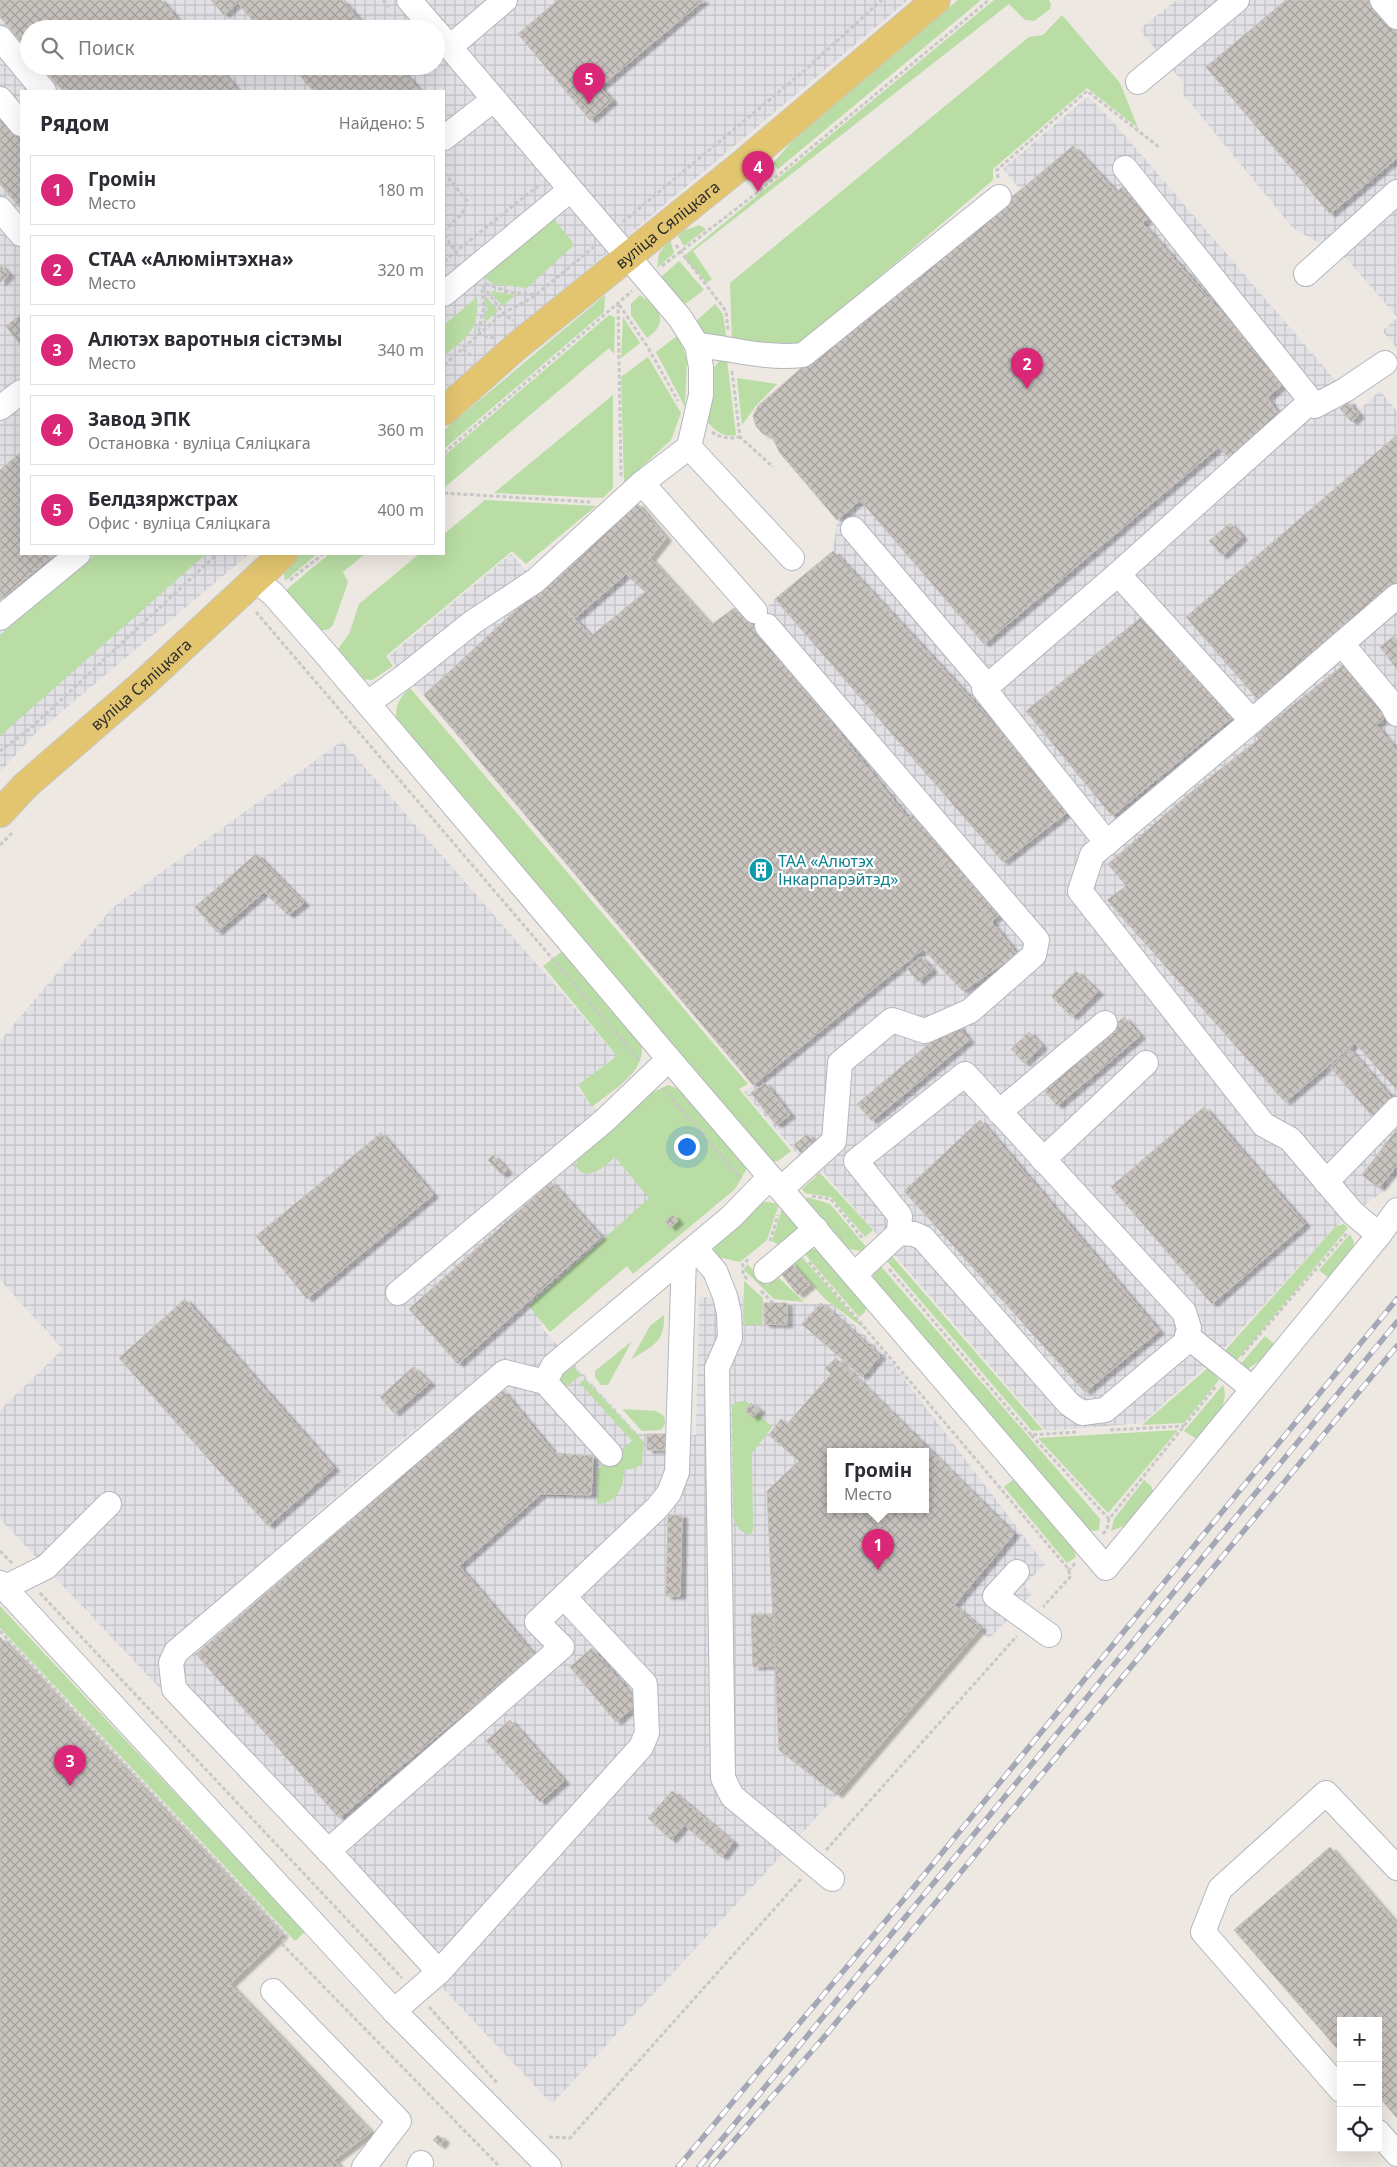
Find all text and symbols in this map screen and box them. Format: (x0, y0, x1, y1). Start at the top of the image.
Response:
search box (20, 20, 445, 75)
icon: search (38, 34, 66, 62)
text: Поиск (78, 35, 134, 61)
pin: 5 (573, 63, 605, 104)
text: Рядом (40, 109, 110, 137)
text: Найдено: 5 (339, 112, 425, 134)
pin: 4 (742, 151, 774, 192)
text: Громін (88, 166, 156, 192)
street label: вуліца Сяліцкага (610, 176, 724, 274)
text: 1 (52, 179, 62, 201)
text: 180 m (377, 179, 424, 201)
text: Место (88, 192, 136, 214)
text: СТАА «Алюмінтэхна» (88, 246, 294, 272)
text: 2 (52, 259, 62, 281)
text: 320 m (377, 259, 424, 281)
text: Место (88, 272, 136, 294)
text: Алютэх варотныя сістэмы (88, 326, 343, 352)
text: 3 (52, 339, 62, 361)
text: 340 m (377, 339, 424, 361)
pin: 2 (1011, 348, 1043, 389)
text: Место (88, 352, 136, 374)
text: Завод ЭПК (88, 406, 191, 432)
text: 4 (52, 419, 62, 441)
text: 360 m (377, 419, 424, 441)
text: Остановка · вуліца Сяліцкага (88, 432, 311, 454)
text: Белдзяржстрах (88, 486, 238, 512)
text: 5 (52, 499, 62, 521)
text: 400 m (377, 499, 424, 521)
text: Офис · вуліца Сяліцкага (88, 512, 271, 534)
street label: вуліца Сяліцкага (86, 633, 196, 735)
place label: ТАА «Алютэх Інкарпарэйтэд» (778, 850, 898, 890)
building icon: ТАА «Алютэх Інкарпарэйтэд» (748, 857, 774, 883)
your location (674, 1134, 700, 1160)
popup (827, 1448, 929, 1513)
text: Громін (844, 1457, 912, 1483)
text: Место (844, 1483, 892, 1505)
pin: 1 (862, 1529, 894, 1570)
pin: 3 (54, 1745, 86, 1786)
map controls (1337, 2017, 1382, 2152)
button: + (1337, 2017, 1382, 2062)
button: − (1337, 2062, 1382, 2107)
button: locate (1337, 2107, 1382, 2152)

